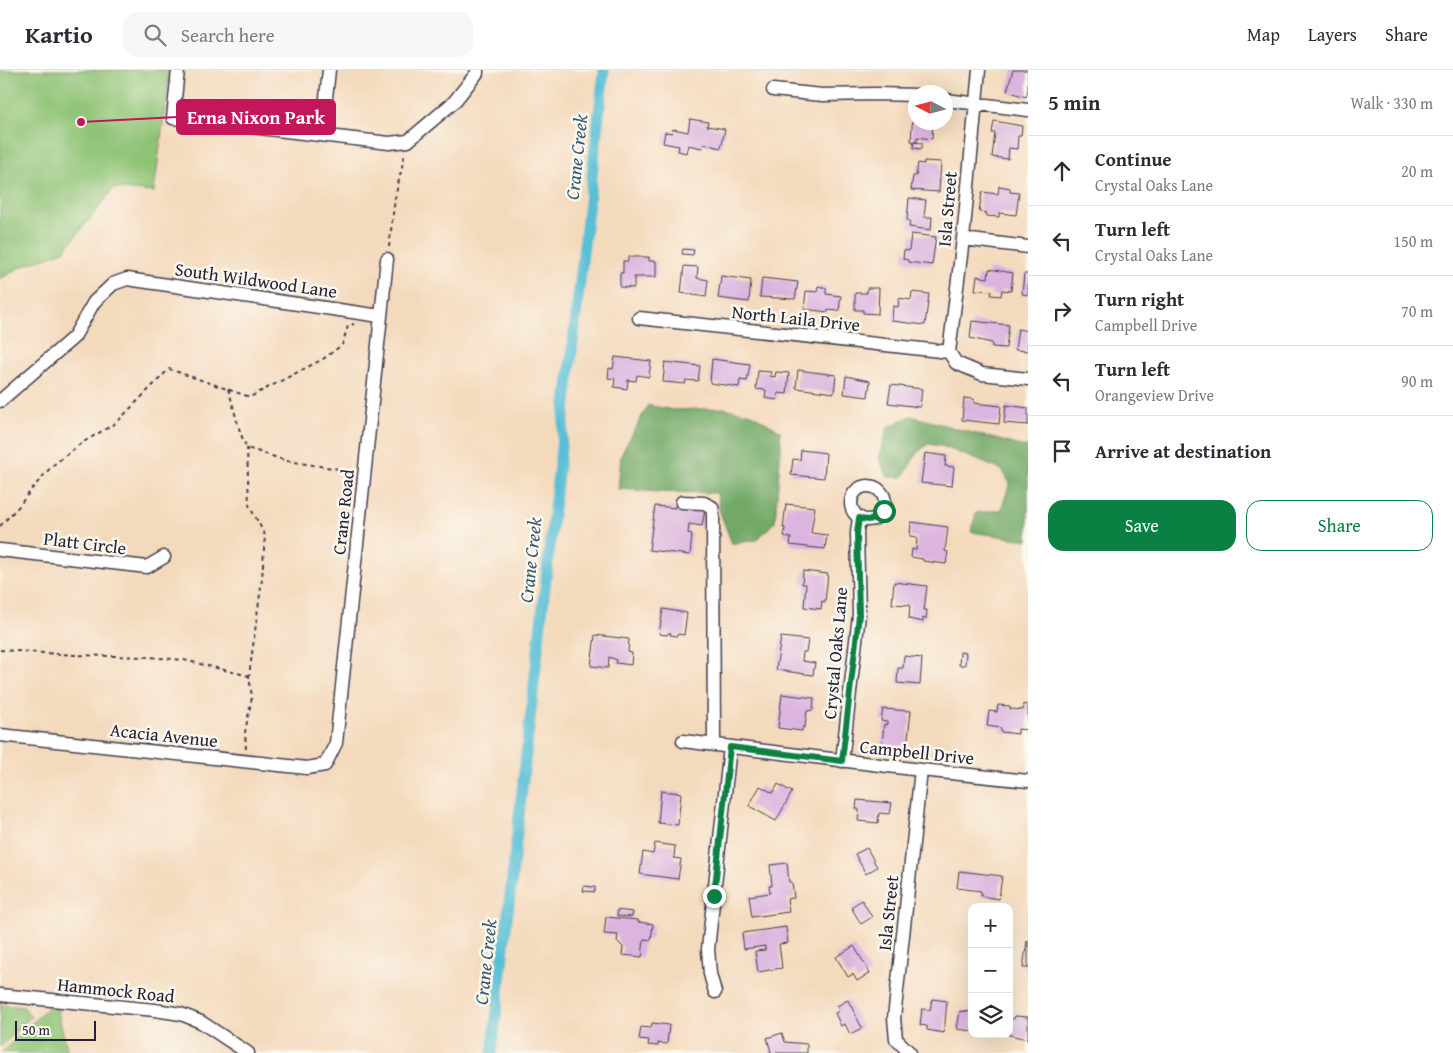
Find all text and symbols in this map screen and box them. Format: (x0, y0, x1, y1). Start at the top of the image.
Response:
search box (123, 12, 473, 57)
text: Kartio (25, 17, 93, 52)
icon: search (141, 21, 169, 49)
text: Search here (181, 21, 275, 49)
text: Map (1247, 21, 1280, 48)
text: Layers (1308, 21, 1357, 48)
text: Share (1385, 21, 1428, 48)
north arrow (908, 85, 953, 130)
text: 5 min (1048, 87, 1100, 118)
text: Walk · 330 m (1350, 91, 1433, 115)
callout: Erna Nixon Park (177, 100, 335, 134)
text: Erna Nixon Park (187, 103, 325, 131)
water label: Crane Creek (558, 113, 594, 201)
text: Continue (1095, 145, 1172, 173)
icon: ahead (1048, 157, 1076, 185)
text: 20 m (1401, 159, 1433, 183)
street label: Isla Street (930, 169, 964, 248)
text: Crystal Oaks Lane (1095, 173, 1213, 197)
text: Turn left (1095, 215, 1170, 243)
icon: left (1048, 227, 1076, 255)
text: 150 m (1393, 229, 1433, 253)
text: Crystal Oaks Lane (1095, 243, 1213, 267)
street label: South Wildwood Lane (173, 255, 339, 305)
text: Turn right (1095, 285, 1184, 313)
icon: right (1048, 297, 1076, 325)
street label: North Laila Drive (730, 298, 862, 338)
text: 70 m (1401, 299, 1433, 323)
text: Campbell Drive (1095, 313, 1197, 337)
text: Turn left (1095, 355, 1170, 383)
icon: left (1048, 367, 1076, 395)
text: 90 m (1401, 369, 1433, 393)
text: Orangeview Drive (1095, 383, 1214, 407)
icon: arrive (1048, 437, 1076, 465)
text: Arrive at destination (1095, 437, 1271, 465)
street label: Crane Road (325, 468, 361, 556)
route start (873, 500, 896, 523)
button: Save (1048, 500, 1236, 551)
button: Share (1246, 500, 1433, 551)
water label: Crane Creek (512, 516, 548, 604)
street label: Platt Circle (42, 525, 128, 561)
street label: Crystal Oaks Lane (816, 586, 854, 720)
street label: Acacia Avenue (109, 716, 219, 754)
street label: Campbell Drive (858, 733, 976, 771)
street label: Isla Street (871, 873, 905, 952)
route end (703, 885, 726, 908)
map controls (968, 903, 1013, 1038)
button: + (968, 903, 1013, 948)
water label: Crane Creek (467, 918, 503, 1006)
button: − (968, 948, 1013, 993)
street label: Hammock Road (56, 970, 176, 1010)
button: layers (968, 993, 1013, 1038)
scale bar (15, 1018, 96, 1041)
text: 50 m (22, 1020, 50, 1040)

